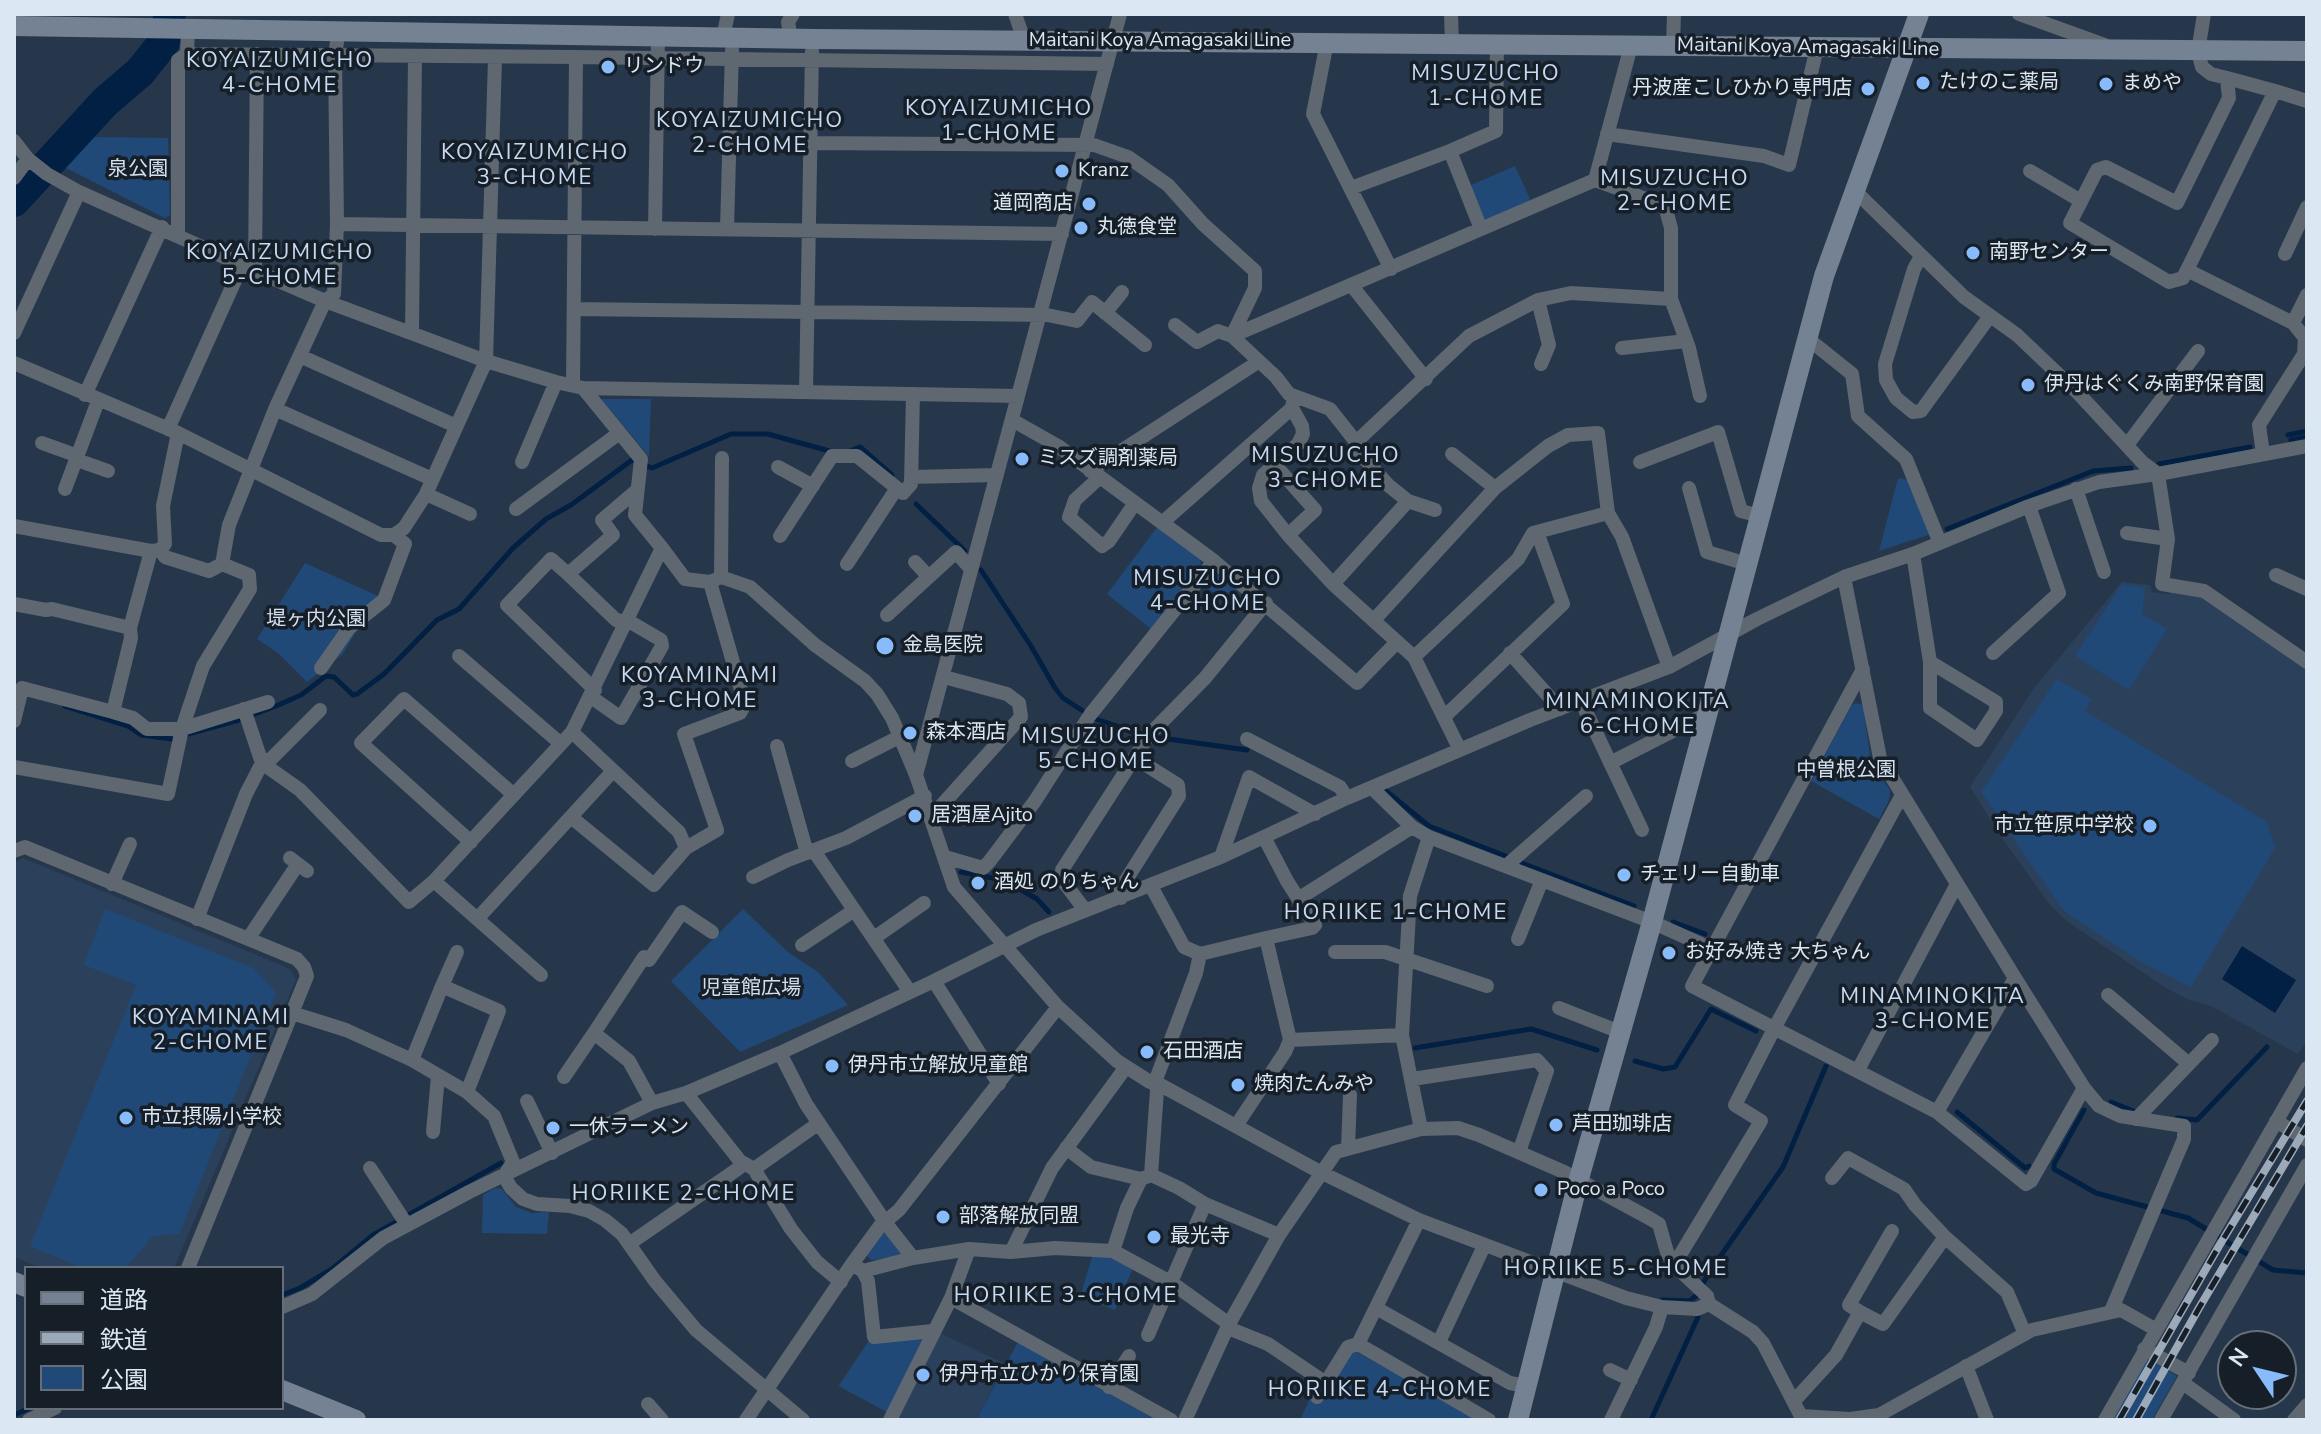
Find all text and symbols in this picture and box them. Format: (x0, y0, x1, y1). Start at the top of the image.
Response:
street label: Maitani Koya Amagasaki Line (1029, 29, 1291, 53)
street label: Maitani Koya Amagasaki Line (1677, 34, 1939, 62)
district label: KOYAIZUMICHO 4-CHOME (186, 49, 374, 100)
place label: リンドウ (624, 55, 704, 79)
marker: リンドウ (599, 58, 617, 76)
district label: MISUZUCHO 1-CHOME (1411, 62, 1561, 114)
place label: たけのこ薬局 (1939, 71, 2059, 95)
place label: まめや (2122, 72, 2182, 96)
marker: たけのこ薬局 (1914, 74, 1932, 92)
marker: まめや (2097, 75, 2115, 93)
place label: 丹波産こしひかり専門店 (1632, 77, 1852, 101)
marker: 丹波産こしひかり専門店 (1859, 80, 1877, 98)
district label: KOYAIZUMICHO 1-CHOME (905, 97, 1093, 148)
district label: KOYAIZUMICHO 2-CHOME (656, 109, 844, 160)
district label: KOYAIZUMICHO 3-CHOME (441, 141, 629, 192)
park label: 泉公園 (108, 158, 168, 182)
place label: Kranz (1078, 159, 1129, 183)
marker: Kranz (1053, 162, 1071, 180)
district label: MISUZUCHO 2-CHOME (1600, 167, 1750, 218)
place label: 道岡商店 (993, 192, 1073, 216)
marker: 道岡商店 (1080, 195, 1098, 213)
place label: 丸徳食堂 (1097, 216, 1177, 240)
marker: 丸徳食堂 (1072, 219, 1090, 237)
district label: KOYAIZUMICHO 5-CHOME (186, 241, 374, 292)
place label: 南野センター (1989, 241, 2109, 265)
marker: 南野センター (1964, 244, 1982, 262)
place label: 伊丹はぐくみ南野保育園 (2044, 373, 2264, 397)
marker: 伊丹はぐくみ南野保育園 (2019, 376, 2037, 394)
district label: MISUZUCHO 3-CHOME (1251, 444, 1401, 496)
place label: ミスズ調剤薬局 (1038, 447, 1178, 471)
marker: ミスズ調剤薬局 (1013, 450, 1031, 468)
district label: MISUZUCHO 4-CHOME (1133, 567, 1283, 618)
park label: 堤ヶ内公園 (266, 608, 366, 632)
place label: 金島医院 (903, 634, 983, 658)
marker: 金島医院 (874, 635, 896, 657)
district label: KOYAMINAMI 3-CHOME (621, 664, 779, 716)
district label: MINAMINOKITA 6-CHOME (1545, 690, 1731, 742)
place label: 森本酒店 (926, 721, 1006, 745)
marker: 森本酒店 (901, 724, 919, 742)
district label: MISUZUCHO 5-CHOME (1021, 725, 1171, 776)
park label: 中曽根公園 (1796, 759, 1896, 783)
place label: 居酒屋Ajito (931, 804, 1033, 828)
marker: 居酒屋Ajito (906, 807, 924, 825)
place label: 市立笹原中学校 (1994, 814, 2134, 838)
marker: 市立笹原中学校 (2141, 817, 2159, 835)
place label: チェリー自動車 (1640, 863, 1780, 887)
marker: チェリー自動車 (1615, 866, 1633, 884)
place label: 酒処 のりちゃん (994, 871, 1139, 895)
marker: 酒処 のりちゃん (969, 874, 987, 892)
district label: HORIIKE 1-CHOME (1284, 901, 1508, 927)
place label: お好み焼き 大ちゃん (1685, 941, 1870, 965)
marker: お好み焼き 大ちゃん (1660, 944, 1678, 962)
park label: 児童館広場 (701, 977, 801, 1001)
district label: MINAMINOKITA 3-CHOME (1840, 985, 2026, 1036)
district label: KOYAMINAMI 2-CHOME (132, 1006, 290, 1058)
place label: 石田酒店 (1163, 1040, 1243, 1064)
marker: 石田酒店 (1138, 1043, 1156, 1061)
place label: 伊丹市立解放児童館 (848, 1054, 1028, 1078)
marker: 伊丹市立解放児童館 (823, 1057, 841, 1075)
place label: 焼肉たんみや (1254, 1073, 1374, 1097)
marker: 焼肉たんみや (1229, 1076, 1247, 1094)
place label: 市立摂陽小学校 (142, 1106, 282, 1130)
marker: 市立摂陽小学校 (117, 1109, 135, 1127)
place label: 芦田珈琲店 (1572, 1113, 1672, 1137)
place label: 一休ラーメン (569, 1116, 689, 1140)
marker: 芦田珈琲店 (1547, 1116, 1565, 1134)
marker: 一休ラーメン (544, 1119, 562, 1137)
place label: Poco a Poco (1557, 1178, 1665, 1202)
marker: Poco a Poco (1532, 1181, 1550, 1199)
district label: HORIIKE 2-CHOME (572, 1182, 796, 1208)
place label: 部落解放同盟 (959, 1205, 1079, 1229)
marker: 部落解放同盟 (934, 1208, 952, 1226)
place label: 最光寺 (1170, 1225, 1230, 1249)
marker: 最光寺 (1145, 1228, 1163, 1246)
district label: HORIIKE 5-CHOME (1504, 1257, 1728, 1283)
legend (24, 1266, 284, 1410)
text: 道路 (100, 1284, 148, 1316)
district label: HORIIKE 3-CHOME (954, 1284, 1178, 1310)
text: 鉄道 (100, 1324, 148, 1356)
north arrow (2217, 1330, 2297, 1410)
text: N (2222, 1342, 2256, 1373)
place label: 伊丹市立ひかり保育園 (939, 1363, 1139, 1387)
text: 公園 (100, 1364, 148, 1396)
marker: 伊丹市立ひかり保育園 (914, 1366, 932, 1384)
district label: HORIIKE 4-CHOME (1268, 1378, 1492, 1404)

